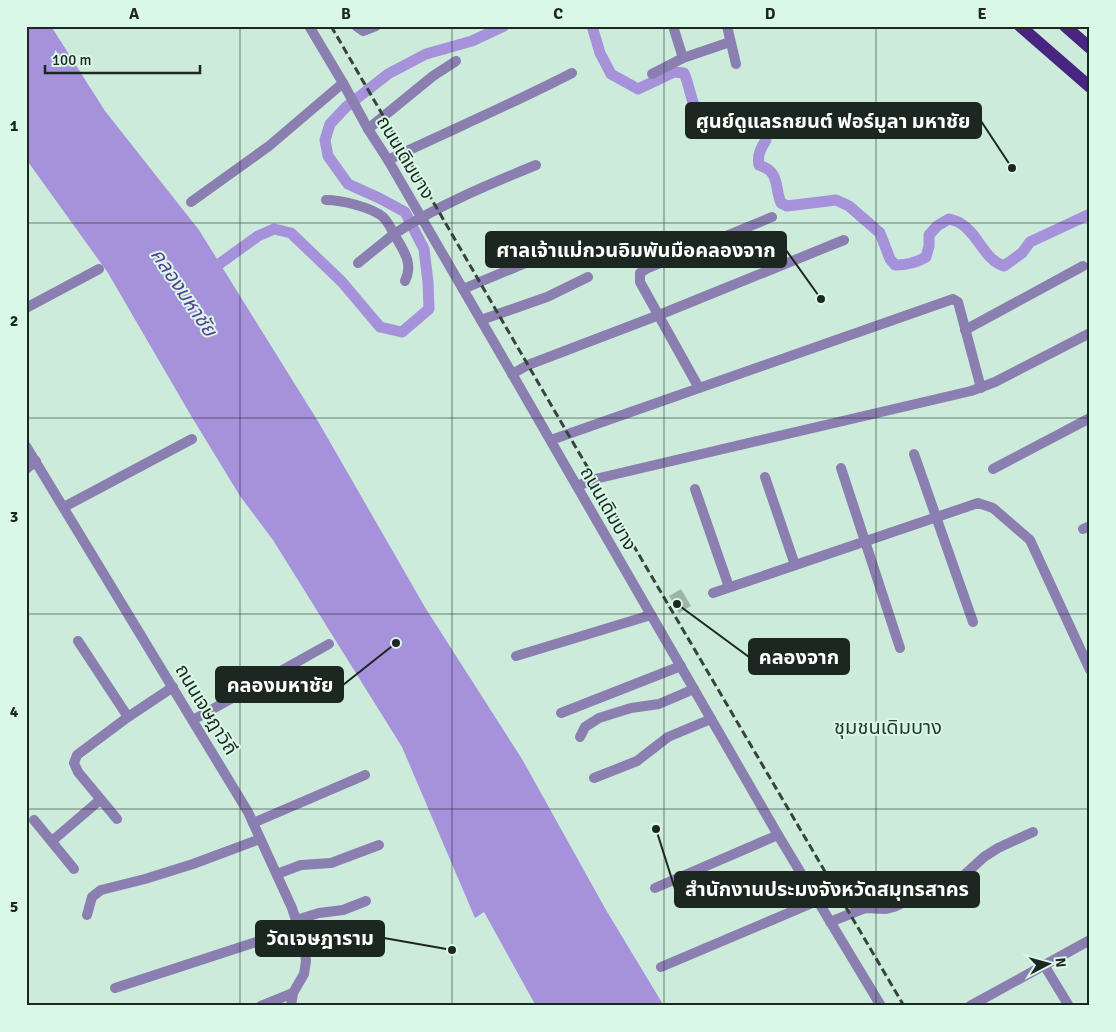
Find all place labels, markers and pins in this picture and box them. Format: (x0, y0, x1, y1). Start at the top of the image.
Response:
callout: ศูนย์ดูแลรถยนต์ ฟอร์มูลา มหาชัย (686, 103, 981, 138)
callout: ศาลเจ้าแม่กวนอิมพันมือคลองจาก (486, 232, 786, 267)
callout: คลองจาก (749, 639, 849, 674)
callout: คลองมหาชัย (216, 667, 343, 702)
callout: สำนักงานประมงจังหวัดสมุทรสาคร (675, 872, 979, 907)
callout: วัดเจษฎาราม (256, 921, 384, 956)

